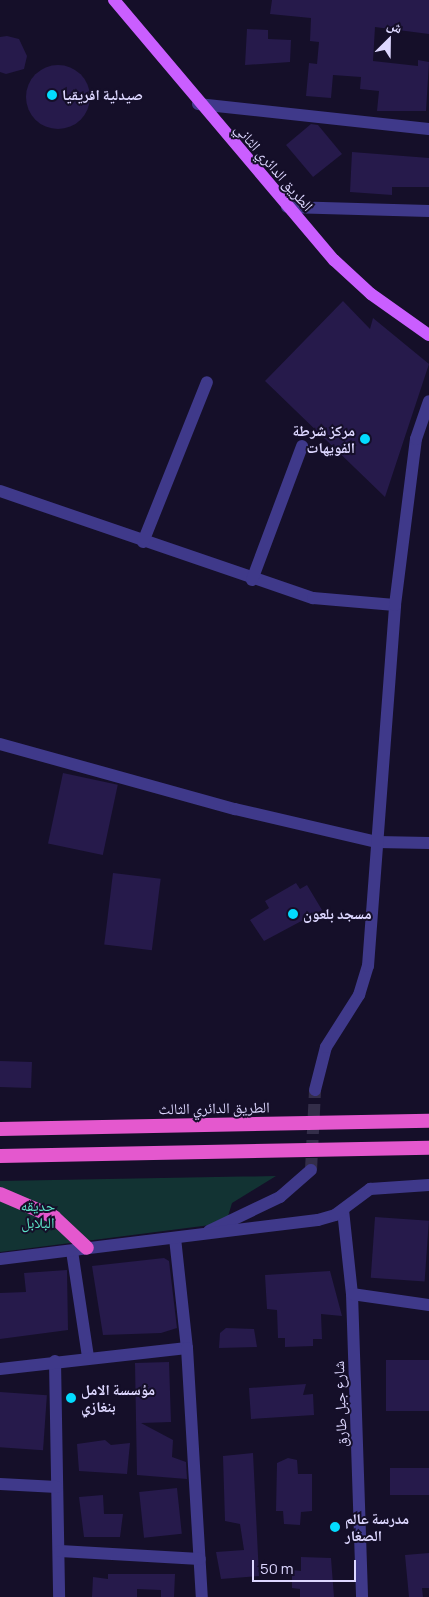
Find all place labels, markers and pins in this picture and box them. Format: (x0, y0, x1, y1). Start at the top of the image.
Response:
place label: صيدلية افريقيا (62, 86, 143, 104)
marker: صيدلية افريقيا (46, 89, 58, 101)
place label: مركز شرطة الفويهات (293, 421, 355, 456)
marker: مركز شرطة الفويهات (359, 433, 371, 445)
place label: مسجد بلعون (303, 905, 372, 923)
marker: مسجد بلعون (287, 908, 299, 920)
place label: مؤسسة الامل بنغازي (81, 1380, 155, 1415)
marker: مؤسسة الامل بنغازي (65, 1392, 77, 1404)
place label: مدرسة عالم الصغار (345, 1509, 409, 1544)
marker: مدرسة عالم الصغار (329, 1521, 341, 1533)

